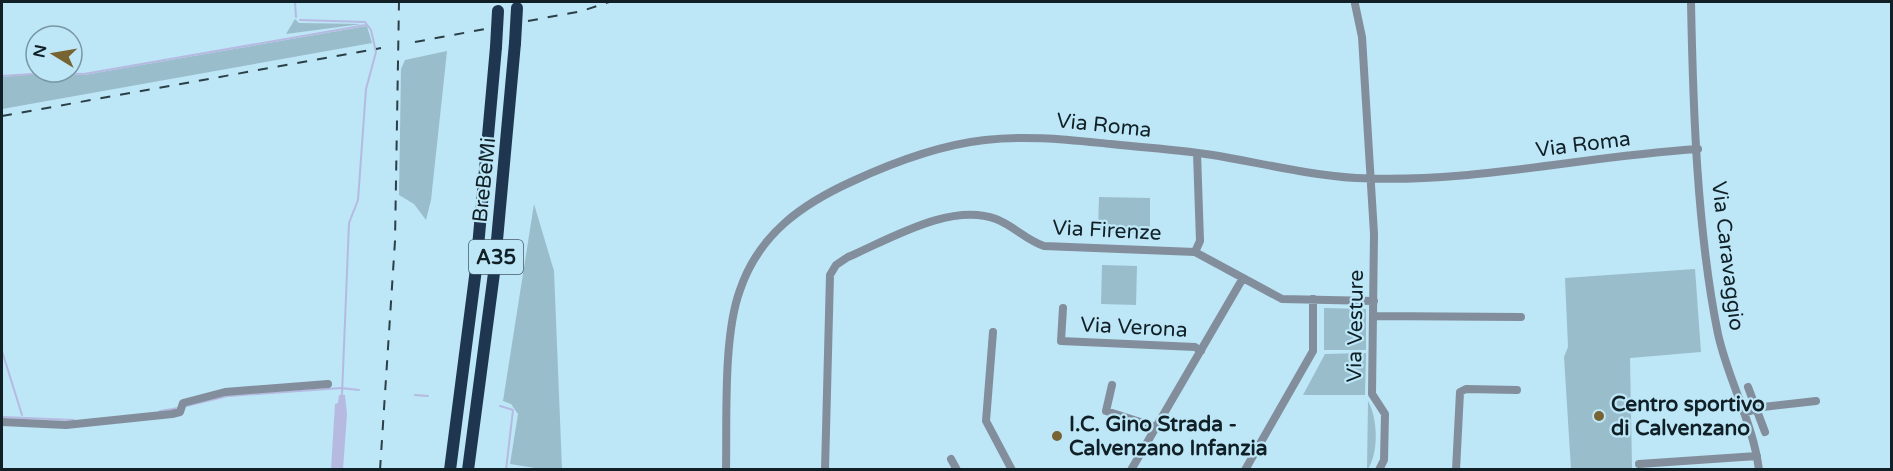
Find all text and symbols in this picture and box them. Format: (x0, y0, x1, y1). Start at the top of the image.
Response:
north arrow (24, 24, 84, 84)
text: N (29, 43, 51, 60)
street label: Via Roma (1055, 108, 1153, 143)
street label: Via Roma (1534, 126, 1632, 163)
street label: BreBeMi (468, 136, 501, 224)
street label: Via Caravaggio (1706, 180, 1749, 332)
street label: Via Firenze (1052, 215, 1162, 246)
road number: A35 (469, 240, 523, 274)
street label: Via Vesture (1342, 269, 1369, 383)
street label: Via Verona (1080, 312, 1188, 343)
place label: Centro sportivo di Calvenzano (1611, 392, 1765, 441)
marker: Centro sportivo di Calvenzano (1592, 409, 1606, 423)
place label: I.C. Gino Strada - Calvenzano Infanzia (1069, 412, 1268, 461)
marker: I.C. Gino Strada - Calvenzano Infanzia (1050, 429, 1064, 443)

